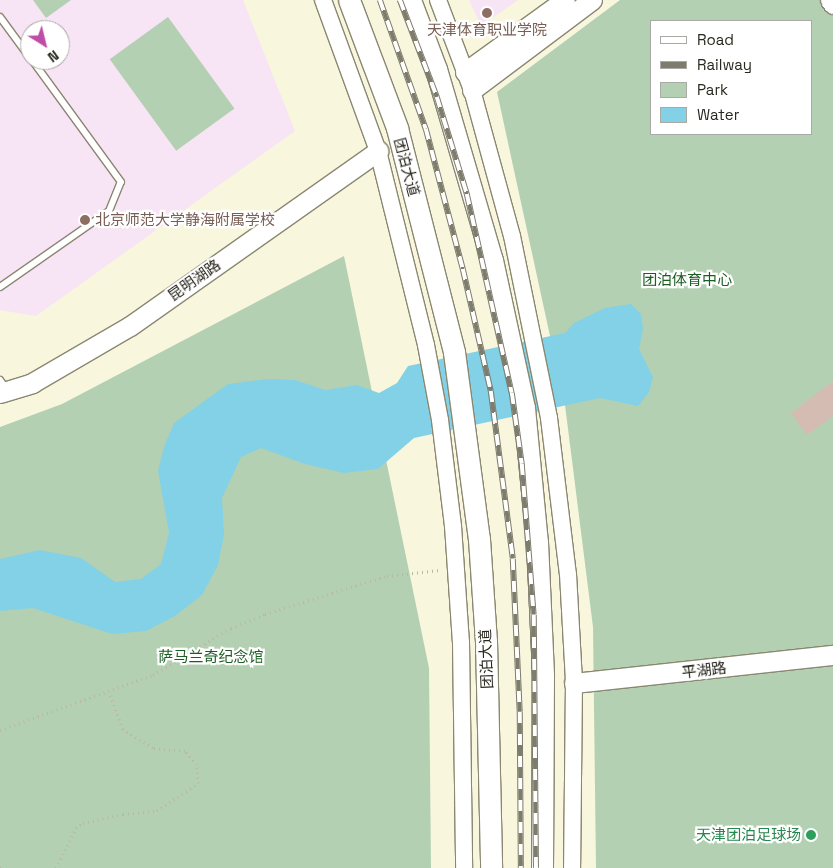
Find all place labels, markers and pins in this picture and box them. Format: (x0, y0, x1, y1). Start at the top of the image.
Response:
marker: 天津体育职业学院 (481, 7, 493, 19)
place label: 天津体育职业学院 (427, 21, 547, 39)
place label: 北京师范大学静海附属学校 (95, 211, 275, 229)
marker: 北京师范大学静海附属学校 (79, 214, 91, 226)
place label: 天津团泊足球场 (696, 826, 801, 844)
marker: 天津团泊足球场 (805, 829, 817, 841)

